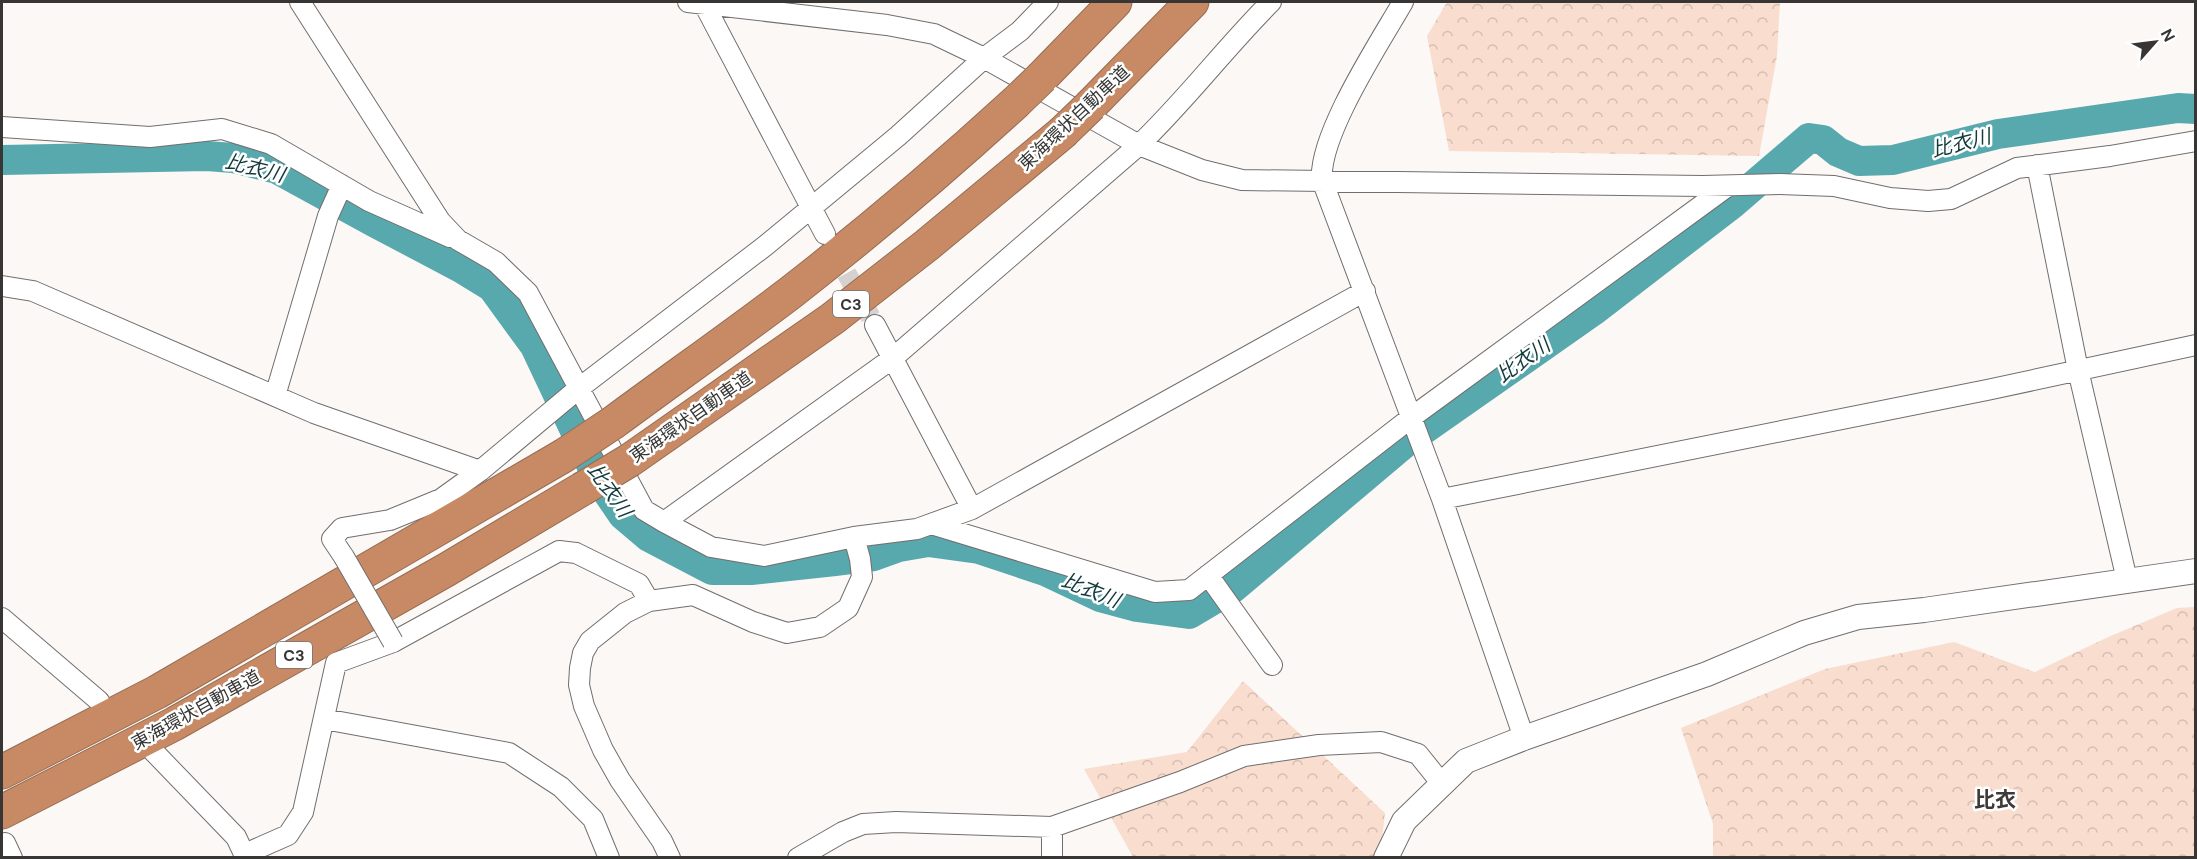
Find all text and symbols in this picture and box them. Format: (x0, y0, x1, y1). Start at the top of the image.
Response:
north arrow (2125, 12, 2185, 72)
text: N (2156, 25, 2180, 45)
street label: 東海環状自動車道 (1013, 60, 1135, 176)
water label: 比衣川 (1929, 123, 1995, 163)
water label: 比衣川 (223, 148, 289, 188)
road number: C3 (833, 291, 869, 317)
water label: 比衣川 (1491, 331, 1557, 388)
street label: 東海環状自動車道 (625, 366, 757, 468)
water label: 比衣川 (582, 458, 639, 524)
water label: 比衣川 (1058, 567, 1126, 614)
road number: C3 (276, 642, 312, 668)
street label: 東海環状自動車道 (127, 665, 265, 755)
district label: 比衣 (1974, 786, 2016, 814)

